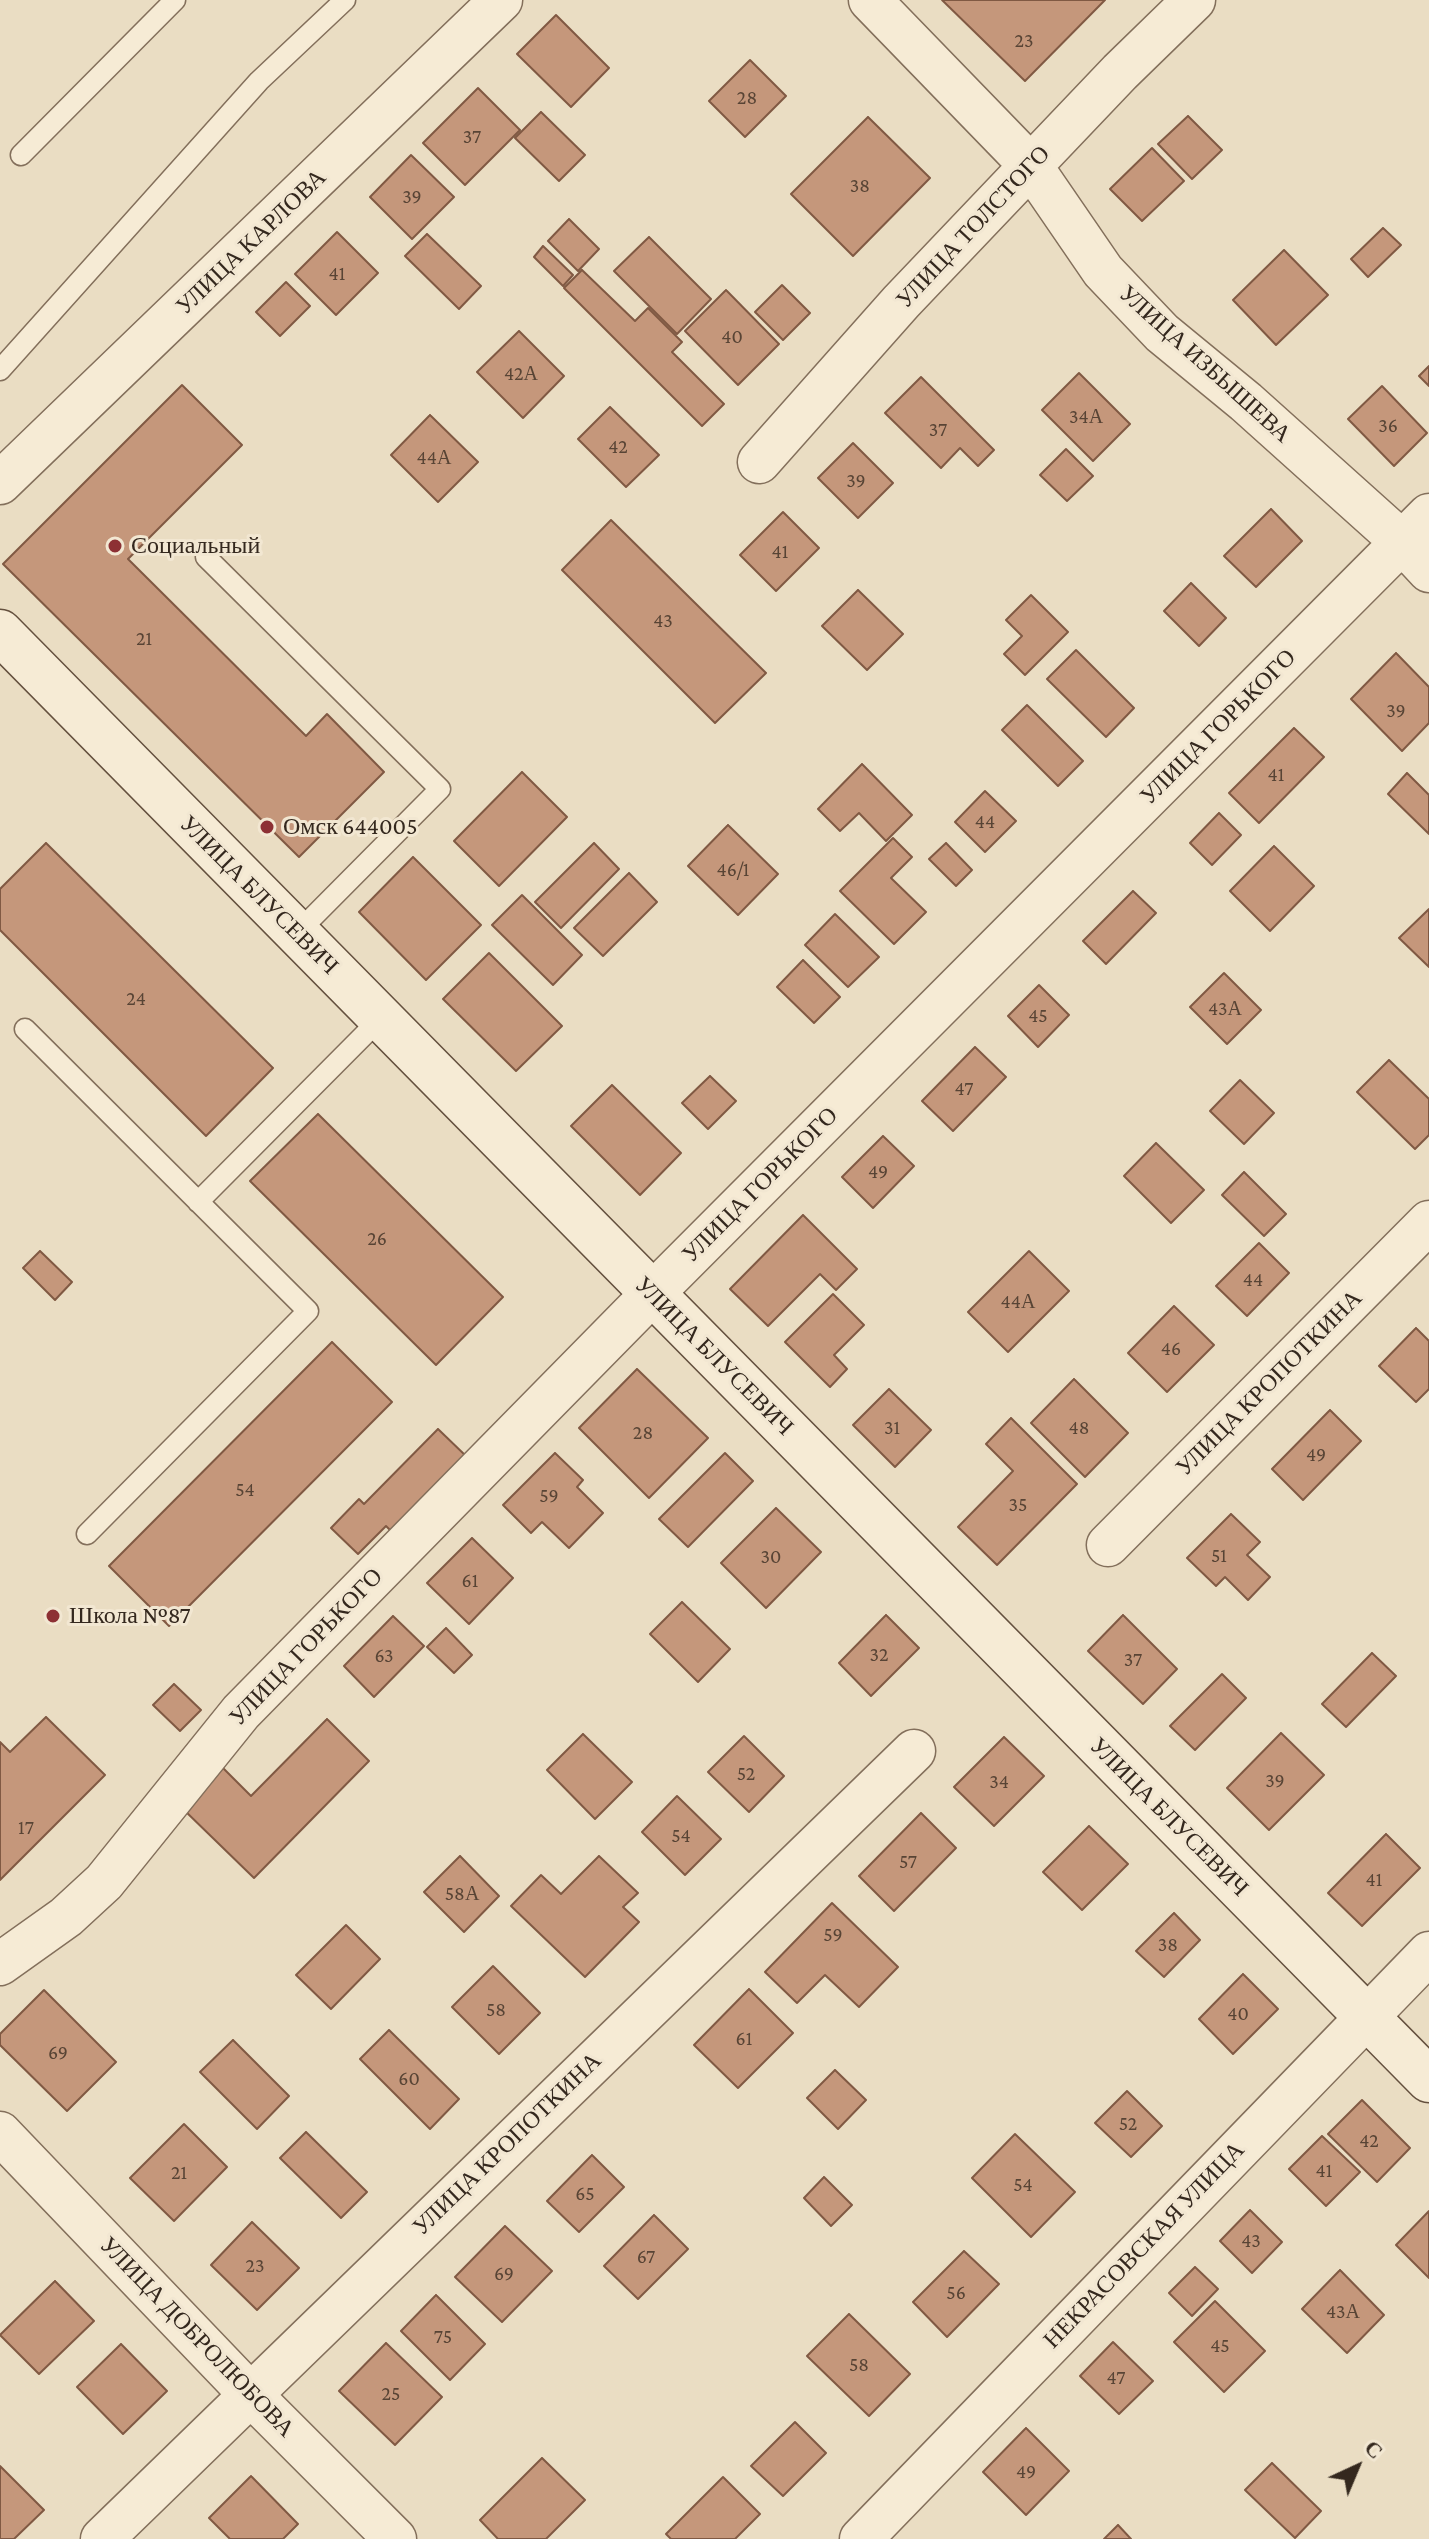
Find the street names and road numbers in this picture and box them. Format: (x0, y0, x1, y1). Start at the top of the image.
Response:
street label: УЛИЦА ТОЛСТОГО (890, 140, 1056, 314)
street label: УЛИЦА КАРЛОВА (170, 163, 332, 321)
street label: УЛИЦА ИЗБЫШЕВА (1113, 279, 1297, 449)
street label: УЛИЦА ГОРЬКОГО (1134, 643, 1302, 811)
street label: УЛИЦА БЛУСЕВИЧ (173, 809, 345, 981)
street label: УЛИЦА ГОРЬКОГО (676, 1101, 844, 1269)
street label: УЛИЦА БЛУСЕВИЧ (628, 1270, 800, 1442)
street label: УЛИЦА КРОПОТКИНА (1170, 1284, 1368, 1482)
street label: УЛИЦА ГОРЬКОГО (223, 1562, 389, 1732)
street label: УЛИЦА БЛУСЕВИЧ (1083, 1731, 1255, 1903)
street label: УЛИЦА КРОПОТКИНА (407, 2046, 607, 2242)
street label: НЕКРАСОВСКАЯ УЛИЦА (1038, 2136, 1250, 2354)
street label: УЛИЦА ДОБРОЛЮБОВА (94, 2231, 300, 2443)

